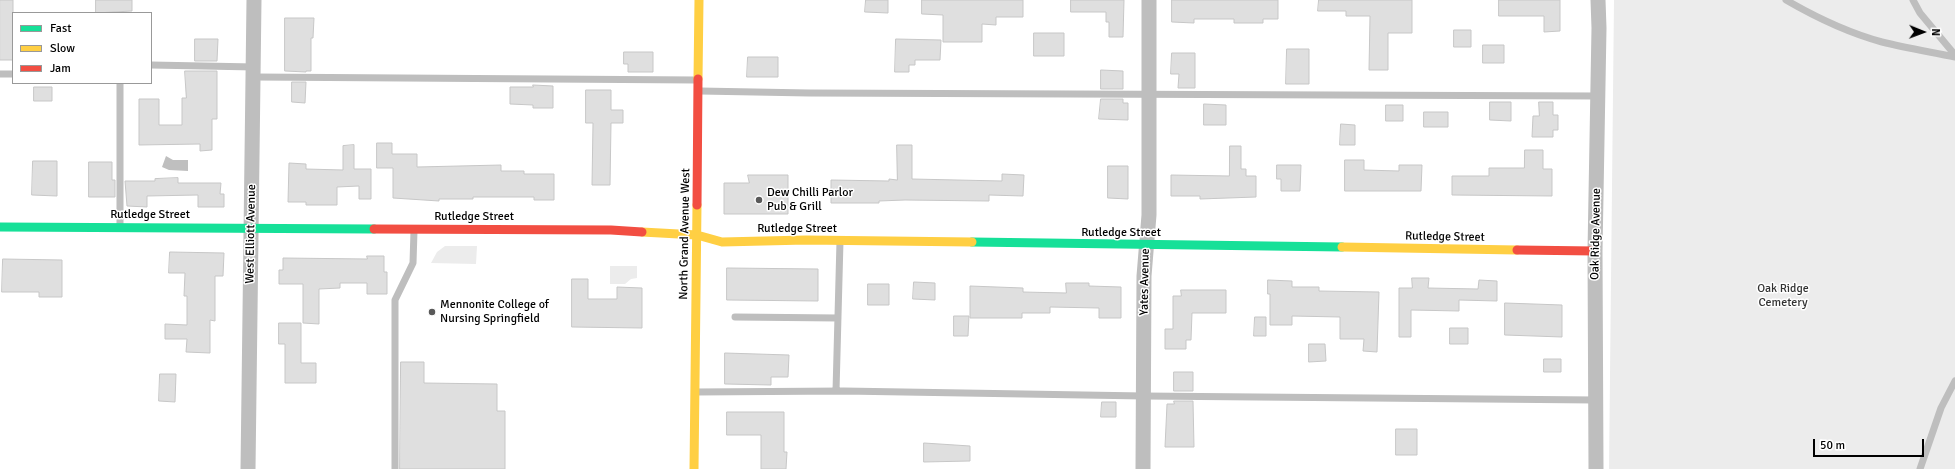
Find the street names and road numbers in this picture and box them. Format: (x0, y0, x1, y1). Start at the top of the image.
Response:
street label: North Grand Avenue West (677, 168, 693, 300)
street label: West Elliott Avenue (243, 184, 259, 284)
street label: Oak Ridge Avenue (1588, 188, 1604, 280)
street label: Rutledge Street (110, 208, 190, 222)
street label: Rutledge Street (434, 210, 514, 224)
street label: Rutledge Street (757, 222, 837, 236)
street label: Rutledge Street (1081, 226, 1161, 240)
street label: Rutledge Street (1405, 229, 1485, 245)
street label: Yates Avenue (1137, 248, 1153, 316)

